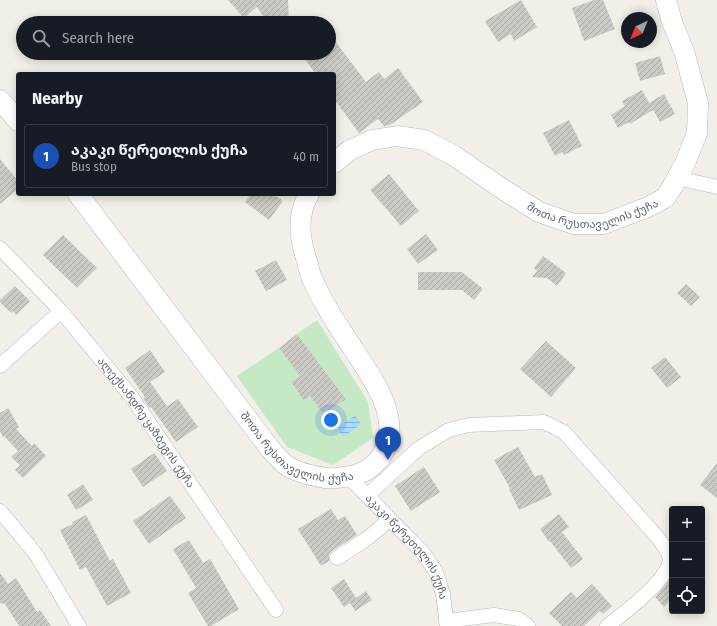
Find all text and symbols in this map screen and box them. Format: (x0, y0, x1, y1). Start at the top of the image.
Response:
north arrow (621, 12, 657, 48)
search box (16, 16, 336, 60)
icon: search (30, 27, 52, 49)
text: Search here (62, 29, 134, 47)
text: Nearby (32, 88, 83, 109)
text: აკაკი წერეთლის ქუჩა (71, 141, 248, 159)
text: 1 (43, 149, 49, 164)
text: 40 m (293, 149, 319, 164)
text: Bus stop (71, 159, 117, 174)
street label: შოთა რუსთაველის ქუჩა (523, 193, 661, 209)
text: შოთა რუსთაველის ქუჩა (524, 197, 660, 231)
street label: ალექსანდრე ყაზბეგის ქუჩა (95, 355, 197, 490)
street label: შოთა რუსთაველის ქუჩა (238, 409, 355, 485)
your location (321, 410, 341, 430)
pin: 1 (375, 427, 401, 460)
street label: აკაკი წერეთელის ქუჩა (363, 492, 450, 600)
map controls (669, 506, 705, 614)
button: + (669, 506, 705, 542)
button: − (669, 542, 705, 578)
button: locate (669, 578, 705, 614)

